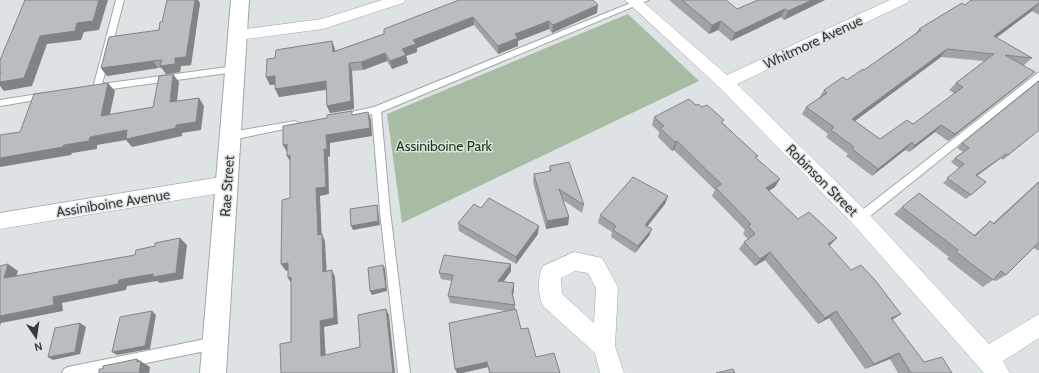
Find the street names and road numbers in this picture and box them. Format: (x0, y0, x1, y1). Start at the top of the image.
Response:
street label: Whitmore Avenue (761, 11, 865, 73)
street label: Robinson Street (782, 140, 862, 220)
street label: Rae Street (216, 154, 238, 217)
street label: Assiniboine Avenue (55, 185, 171, 221)

